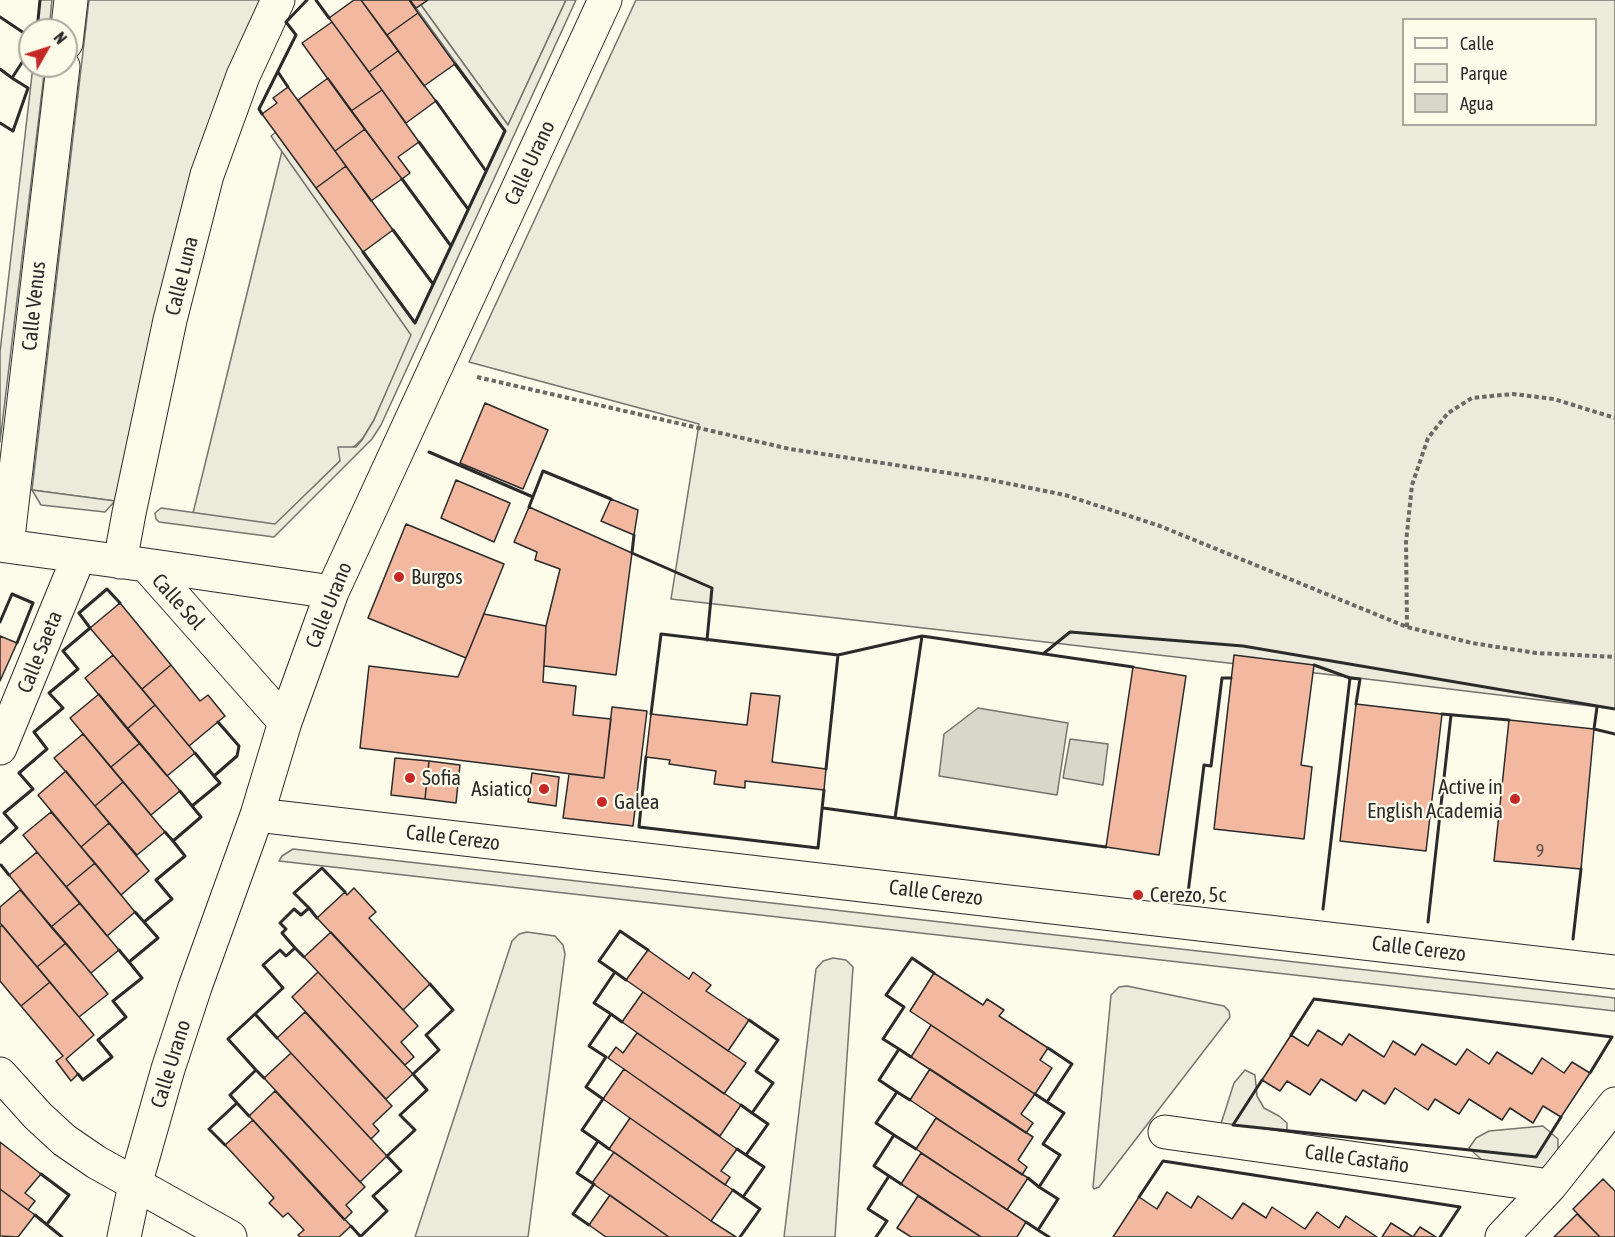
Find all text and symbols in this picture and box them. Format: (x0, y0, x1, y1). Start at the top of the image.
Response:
north arrow (18, 18, 78, 78)
legend (1402, 18, 1597, 126)
text: N (50, 29, 70, 47)
text: Calle (1460, 33, 1494, 54)
text: Parque (1460, 63, 1508, 84)
text: Agua (1460, 93, 1494, 114)
street label: Calle Urano (499, 117, 561, 209)
street label: Calle Luna (160, 234, 204, 318)
street label: Calle Venus (17, 260, 51, 352)
street label: Calle Urano (300, 558, 358, 652)
place label: Burgos (411, 564, 463, 590)
street label: Calle Sol (146, 569, 210, 635)
marker: Burgos (392, 570, 406, 584)
street label: Calle Saeta (12, 607, 68, 697)
place label: Sofia (422, 765, 461, 791)
marker: Sofia (403, 771, 417, 785)
place label: Active in English Academia (1367, 774, 1503, 824)
place label: Asiatico (471, 776, 532, 802)
marker: Asiatico (537, 782, 551, 796)
place label: Galea (614, 789, 660, 815)
marker: Active in English Academia (1508, 792, 1522, 806)
marker: Galea (595, 795, 609, 809)
street label: Calle Cerezo (405, 820, 501, 856)
house number: 9 (1536, 840, 1544, 862)
street label: Calle Cerezo (888, 875, 984, 911)
place label: Cerezo, 5c (1150, 882, 1226, 908)
marker: Cerezo, 5c (1131, 888, 1145, 902)
street label: Calle Cerezo (1371, 931, 1467, 967)
street label: Calle Urano (146, 1017, 196, 1111)
street label: Calle Castaño (1303, 1139, 1411, 1179)

